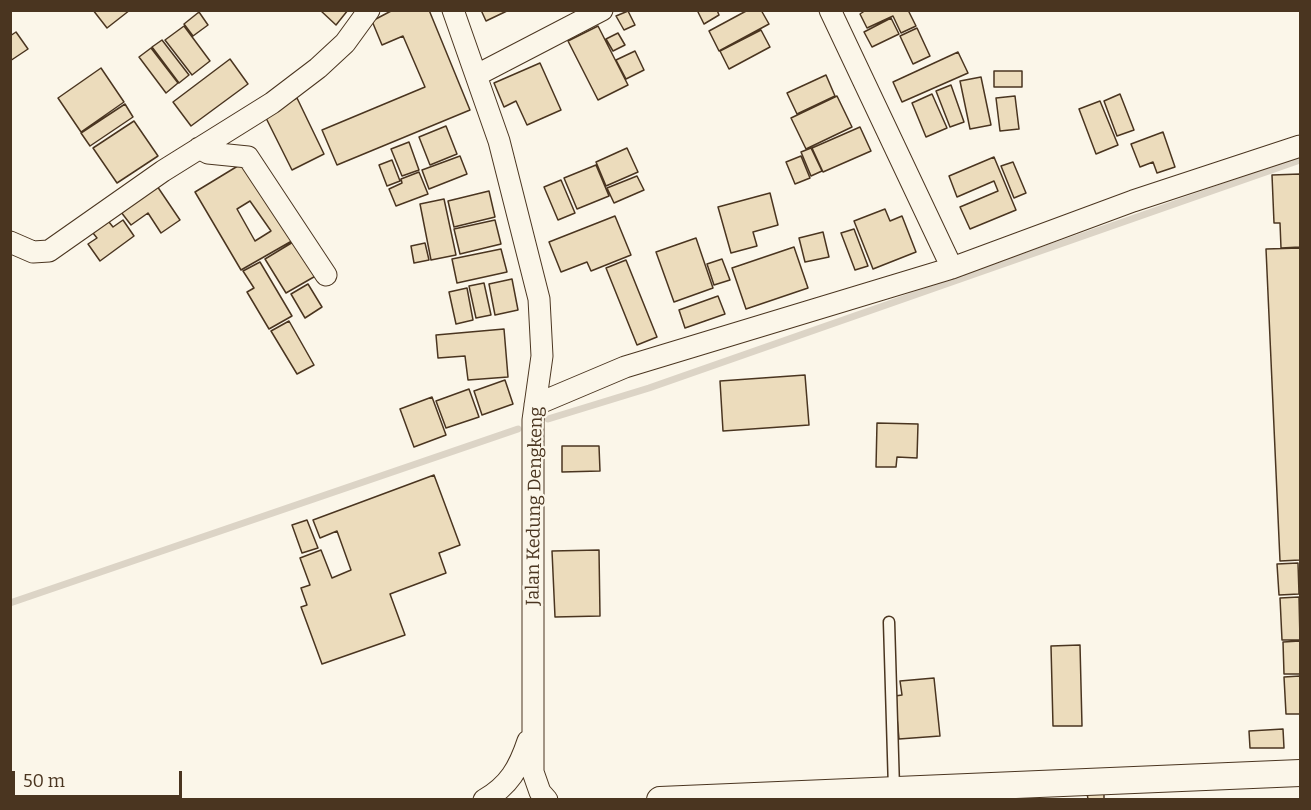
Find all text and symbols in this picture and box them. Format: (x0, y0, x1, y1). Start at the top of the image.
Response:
street label: Jalan Kedung Dengkeng (522, 406, 548, 606)
scale bar (15, 759, 184, 797)
text: 50 m (23, 770, 65, 792)

